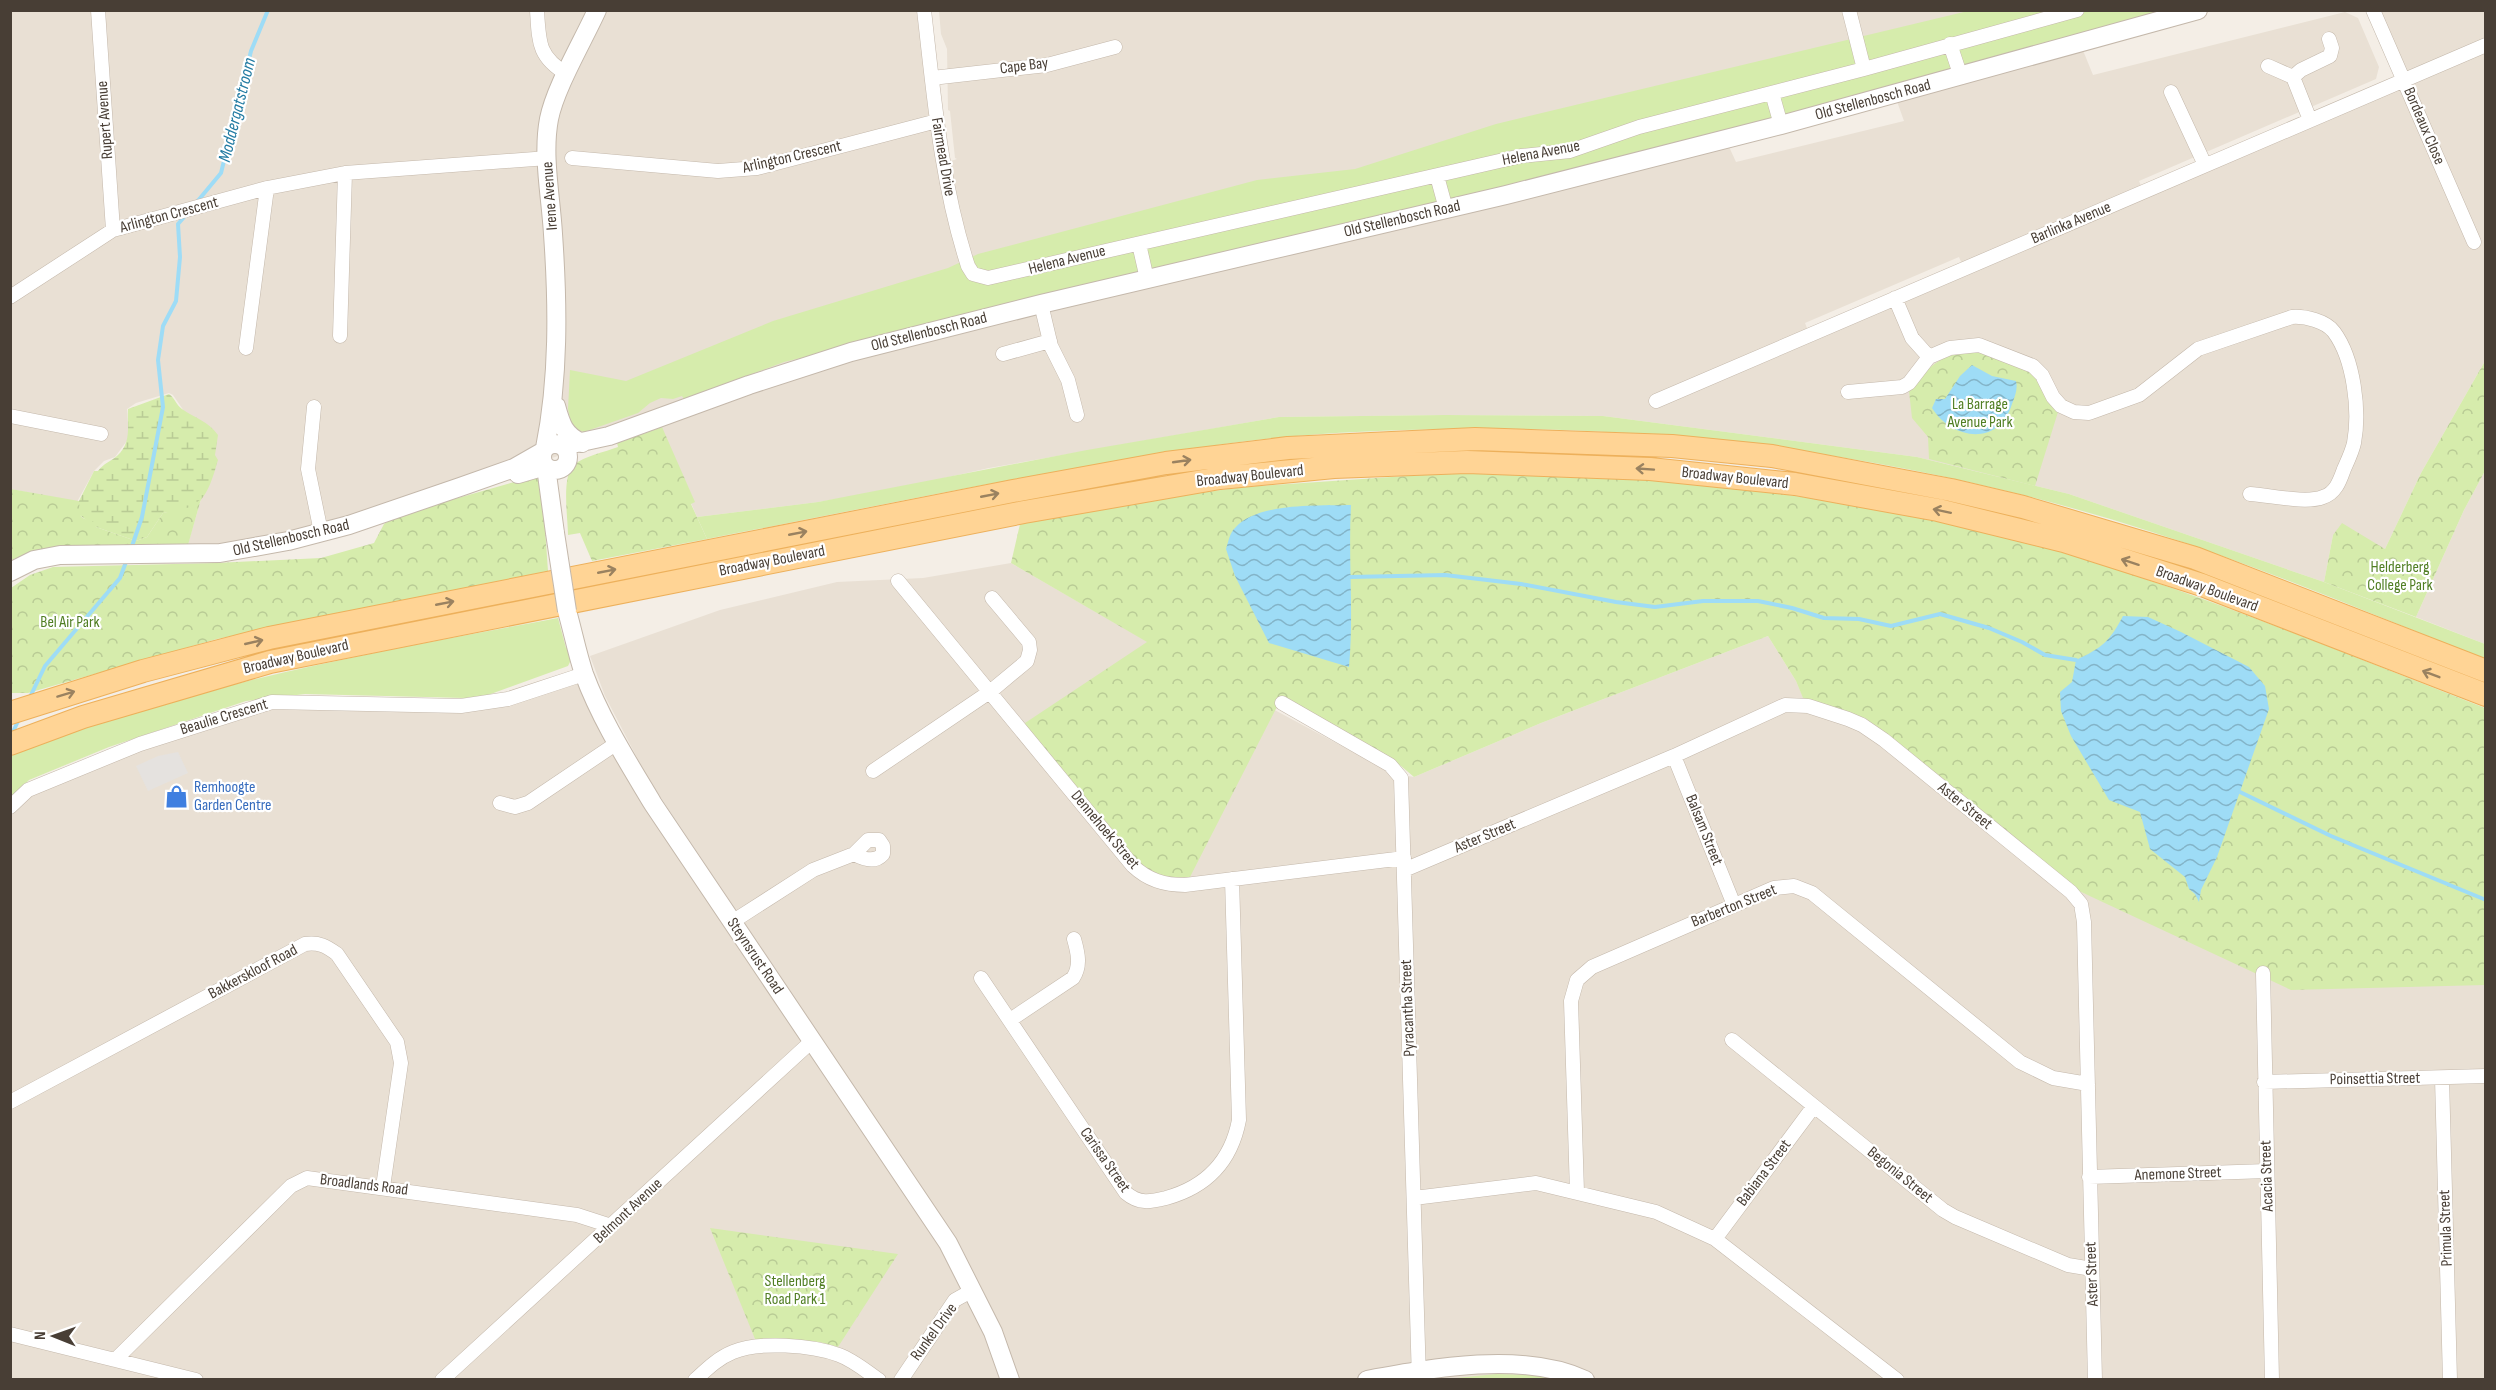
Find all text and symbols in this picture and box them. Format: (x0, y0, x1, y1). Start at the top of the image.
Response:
street label: Cape Bay (999, 54, 1049, 78)
water label: Moddergatstroom (214, 56, 260, 164)
street label: Old Stellenbosch Road (1813, 75, 1933, 125)
street label: Rupert Avenue (93, 80, 117, 160)
street label: Bordeaux Close (2399, 84, 2449, 168)
street label: Fairmead Drive (927, 116, 959, 198)
street label: Arlington Crescent (740, 136, 843, 178)
street label: Helena Avenue (1501, 136, 1581, 170)
street label: Irene Avenue (538, 161, 562, 231)
street label: Arlington Crescent (117, 193, 220, 237)
street label: Old Stellenbosch Road (1342, 196, 1462, 242)
street label: Barlinka Avenue (2028, 198, 2114, 248)
street label: Helena Avenue (1027, 241, 1107, 279)
street label: Old Stellenbosch Road (869, 308, 989, 356)
park label: La Barrage Avenue Park (1946, 395, 2013, 432)
one-way arrow (1171, 455, 1191, 466)
street label: Broadway Boulevard (1196, 461, 1304, 491)
one-way arrow (1636, 463, 1656, 474)
street label: Broadway Boulevard (1681, 463, 1789, 493)
one-way arrow (979, 489, 999, 500)
one-way arrow (1933, 505, 1952, 517)
street label: Old Stellenbosch Road (231, 515, 351, 561)
one-way arrow (788, 527, 808, 538)
street label: Broadway Boulevard (718, 541, 826, 581)
one-way arrow (2121, 556, 2140, 567)
park label: Helderberg College Park (2367, 558, 2433, 595)
street label: Broadway Boulevard (2153, 562, 2261, 616)
one-way arrow (597, 565, 616, 576)
one-way arrow (434, 597, 454, 608)
park label: Bel Air Park (40, 613, 100, 632)
one-way arrow (244, 635, 263, 647)
street label: Broadway Boulevard (242, 636, 350, 678)
one-way arrow (2422, 668, 2441, 679)
one-way arrow (56, 688, 75, 699)
street label: Beaulie Crescent (178, 695, 270, 739)
place label: Remhoogte Garden Centre (194, 778, 272, 815)
street label: Aster Street (1933, 778, 1996, 834)
shop icon: Remhoogte Garden Centre (163, 783, 189, 809)
street label: Dennehoek Street (1067, 787, 1143, 873)
street label: Balsam Street (1681, 792, 1727, 868)
street label: Aster Street (1451, 815, 1519, 858)
street label: Barberton Street (1689, 880, 1780, 932)
street label: Steynsrust Road (723, 914, 787, 998)
street label: Bakkerskloof Road (205, 941, 301, 1003)
street label: Pyracantha Street (1397, 959, 1419, 1057)
street label: Poinsettia Street (2330, 1069, 2421, 1089)
street label: Carissa Street (1076, 1124, 1134, 1196)
street label: Babiana Street (1733, 1136, 1795, 1210)
street label: Acacia Street (2256, 1140, 2278, 1213)
street label: Begonia Street (1863, 1143, 1937, 1207)
street label: Anemone Street (2133, 1163, 2222, 1185)
street label: Broadlands Road (319, 1170, 409, 1200)
street label: Belmont Avenue (590, 1174, 666, 1248)
street label: Primula Street (2435, 1189, 2457, 1267)
street label: Aster Street (2081, 1241, 2103, 1308)
park label: Stellenberg Road Park 1 (765, 1272, 826, 1309)
street label: Runkel Drive (907, 1299, 961, 1365)
north arrow (24, 1306, 84, 1366)
text: N (31, 1331, 50, 1340)

